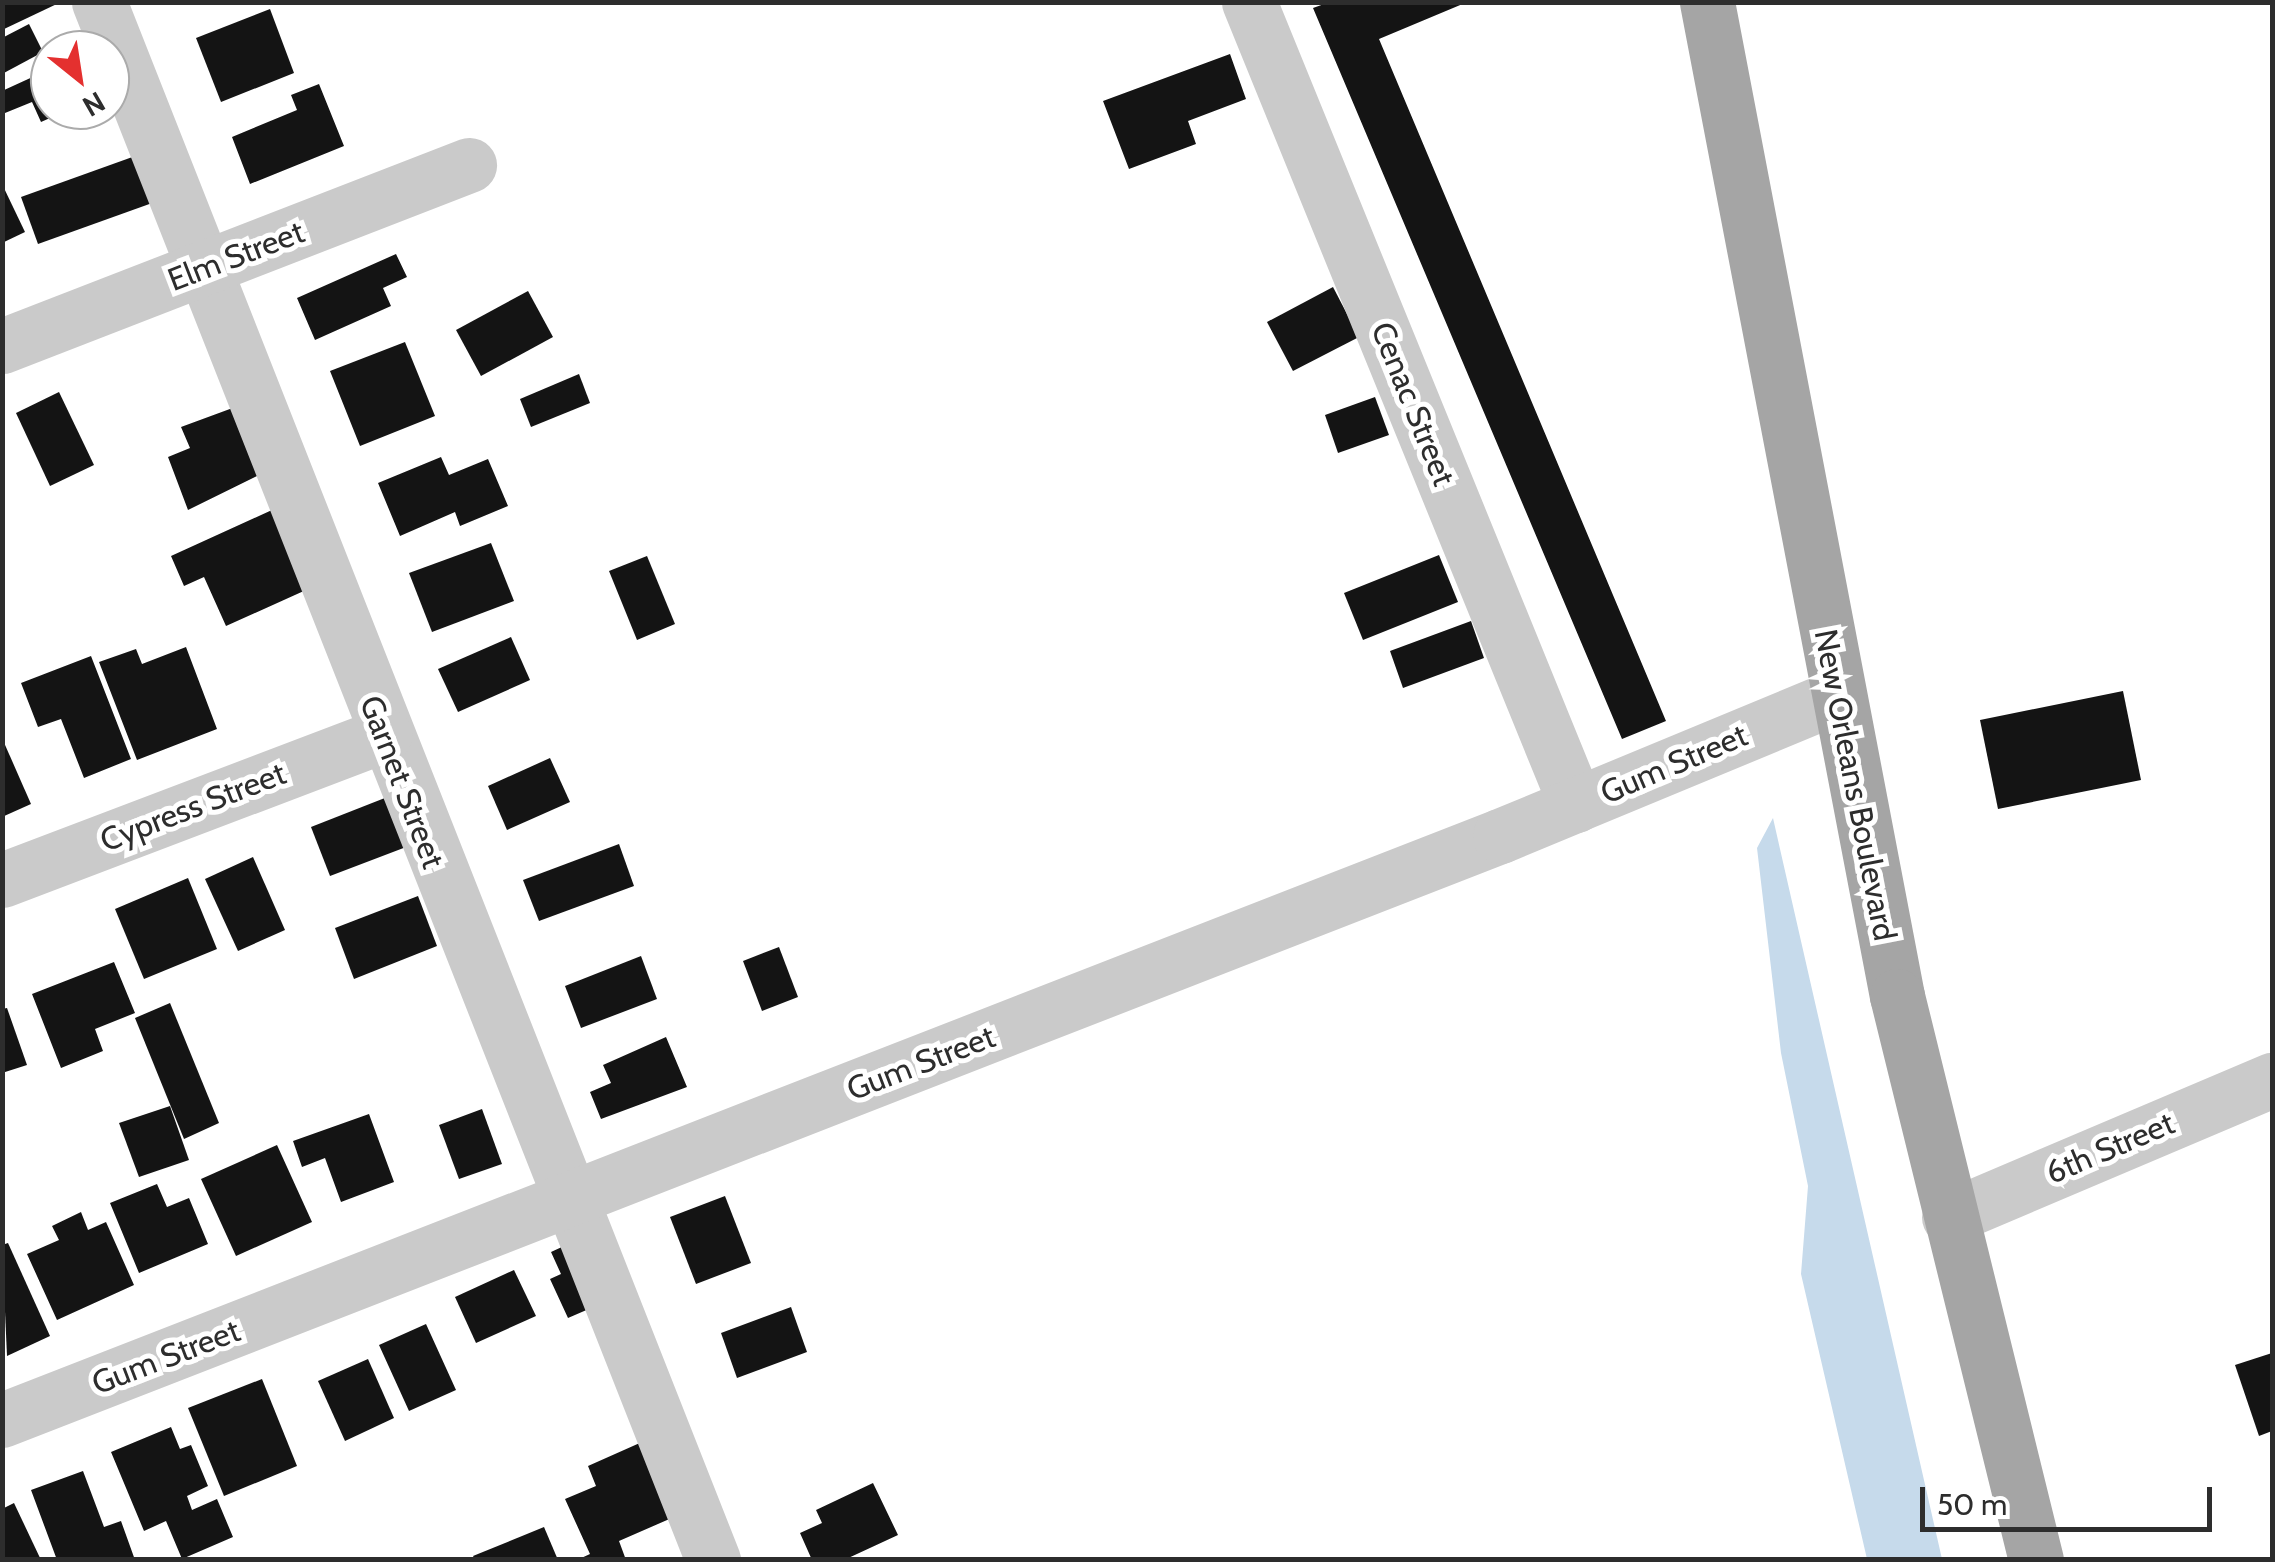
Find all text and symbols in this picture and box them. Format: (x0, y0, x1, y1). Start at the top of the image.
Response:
north arrow (30, 30, 130, 130)
text: N (77, 85, 111, 124)
street label: Elm Street (162, 212, 310, 300)
street label: Cenac Street (1363, 317, 1463, 491)
street label: New Orleans Boulevard (1806, 626, 1904, 944)
street label: Garnet Street (352, 690, 452, 874)
street label: Gum Street (1595, 716, 1753, 812)
street label: Cypress Street (95, 754, 291, 860)
street label: Gum Street (842, 1017, 1000, 1109)
street label: 6th Street (2040, 1104, 2180, 1192)
street label: Gum Street (87, 1311, 245, 1403)
scale bar (1925, 1467, 2218, 1529)
text: 50 m (1937, 1486, 2007, 1523)

